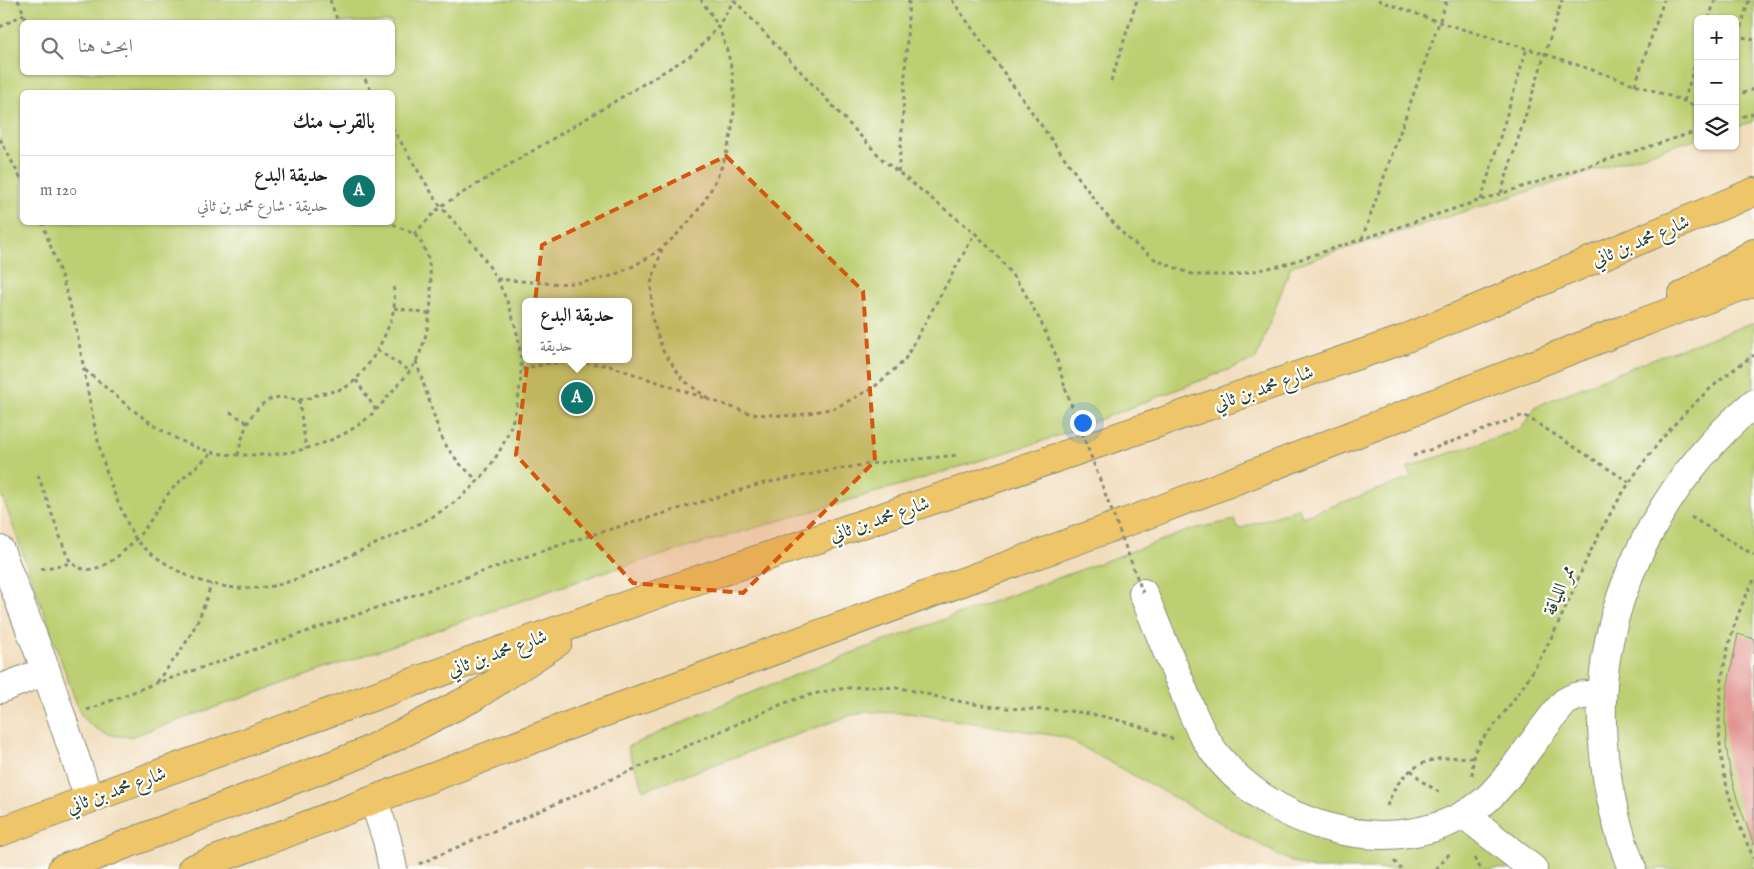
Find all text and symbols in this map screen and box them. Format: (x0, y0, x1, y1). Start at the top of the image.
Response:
map controls (1694, 15, 1739, 150)
button: + (1694, 15, 1739, 60)
search box (20, 20, 395, 75)
icon: search (38, 34, 66, 62)
text: ابحث هنا (78, 35, 133, 59)
button: − (1694, 60, 1739, 105)
button: layers (1694, 105, 1739, 150)
text: بالقرب منك (293, 109, 375, 136)
text: حديقة البدع (254, 164, 328, 188)
text: 120 m (40, 181, 77, 201)
text: A (354, 181, 364, 201)
text: حديقة · شارع محمد بن ثاني (197, 197, 328, 217)
street label: شارع محمد بن ثاني (1588, 210, 1694, 275)
popup (522, 298, 632, 363)
text: حديقة البدع (540, 304, 614, 328)
text: حديقة (540, 337, 572, 357)
street label: شارع محمد بن ثاني (1210, 361, 1318, 419)
pin: A (561, 379, 593, 417)
your location (1070, 410, 1096, 436)
street label: شارع محمد بن ثاني (826, 492, 934, 550)
street label: ممر اللياقة (1538, 562, 1581, 620)
street label: شارع محمد بن ثاني (445, 625, 552, 685)
street label: شارع محمد بن ثاني (64, 762, 171, 822)

